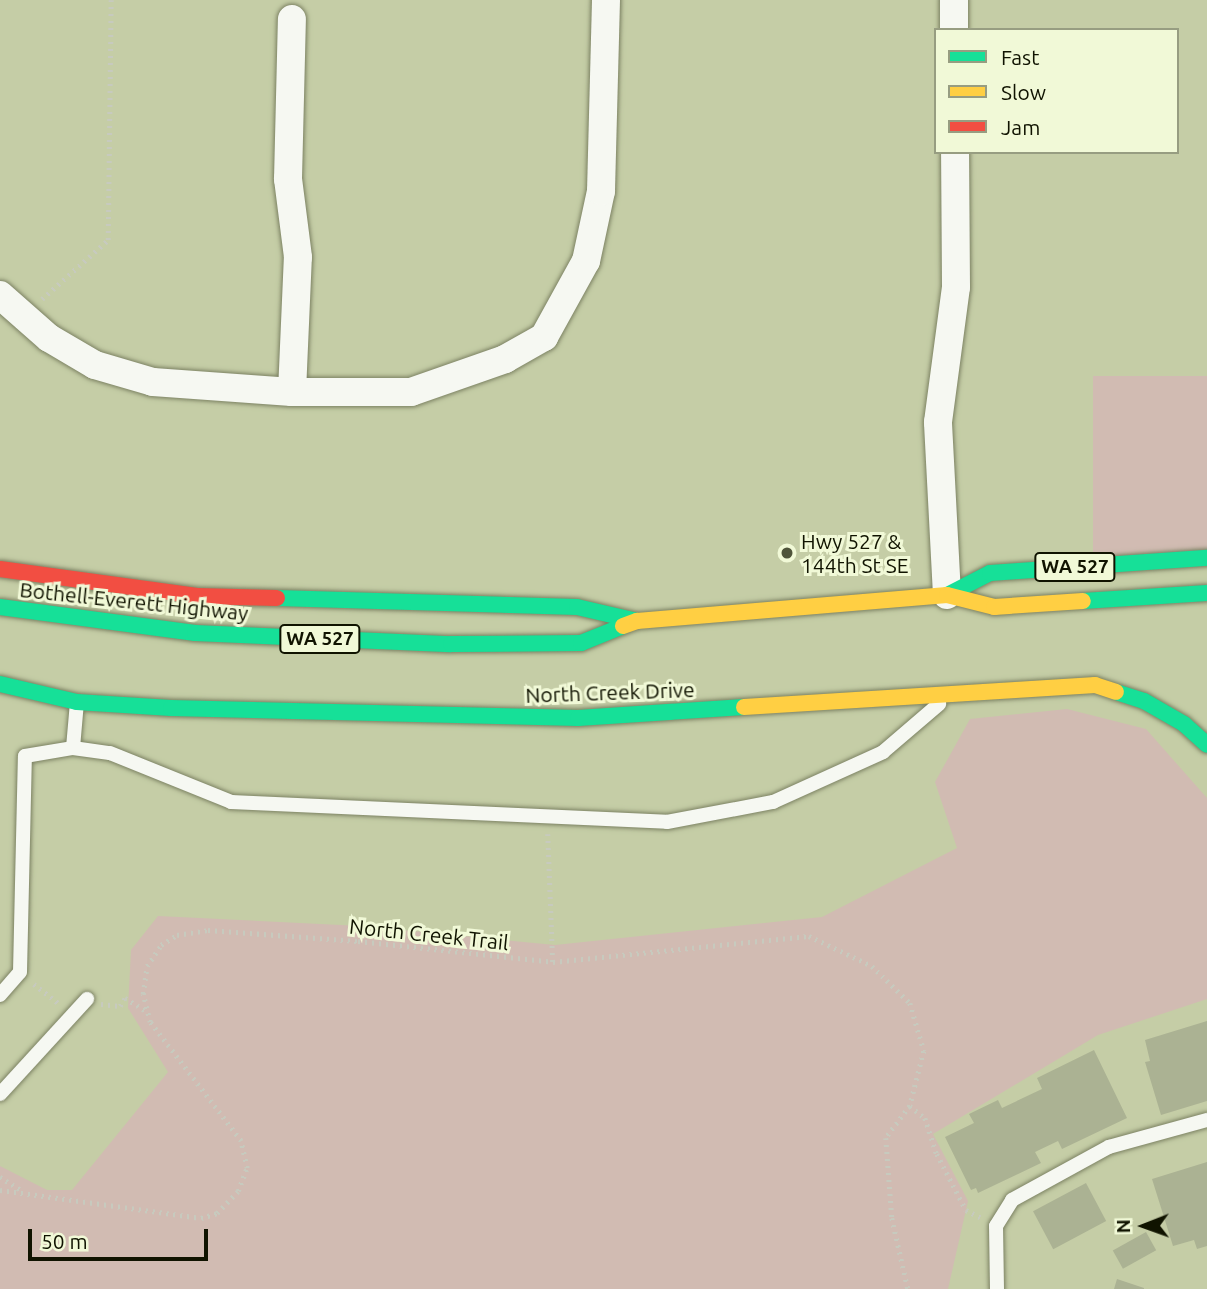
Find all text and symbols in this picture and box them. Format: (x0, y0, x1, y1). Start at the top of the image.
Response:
legend (934, 28, 1179, 154)
text: Fast (1001, 45, 1039, 69)
text: Slow (1001, 80, 1046, 104)
text: Jam (1001, 115, 1040, 139)
place label: Hwy 527 & 144th St SE (801, 528, 908, 578)
marker: Hwy 527 & 144th St SE (779, 545, 795, 561)
road number: WA 527 (1033, 552, 1117, 582)
street label: Bothell-Everett Highway (18, 576, 250, 626)
road number: WA 527 (278, 624, 362, 654)
street label: North Creek Drive (525, 676, 695, 708)
street label: North Creek Trail (348, 913, 510, 955)
north arrow (1109, 1191, 1179, 1261)
scale bar (32, 1216, 212, 1260)
text: N (1112, 1219, 1134, 1234)
text: 50 m (41, 1229, 88, 1253)

